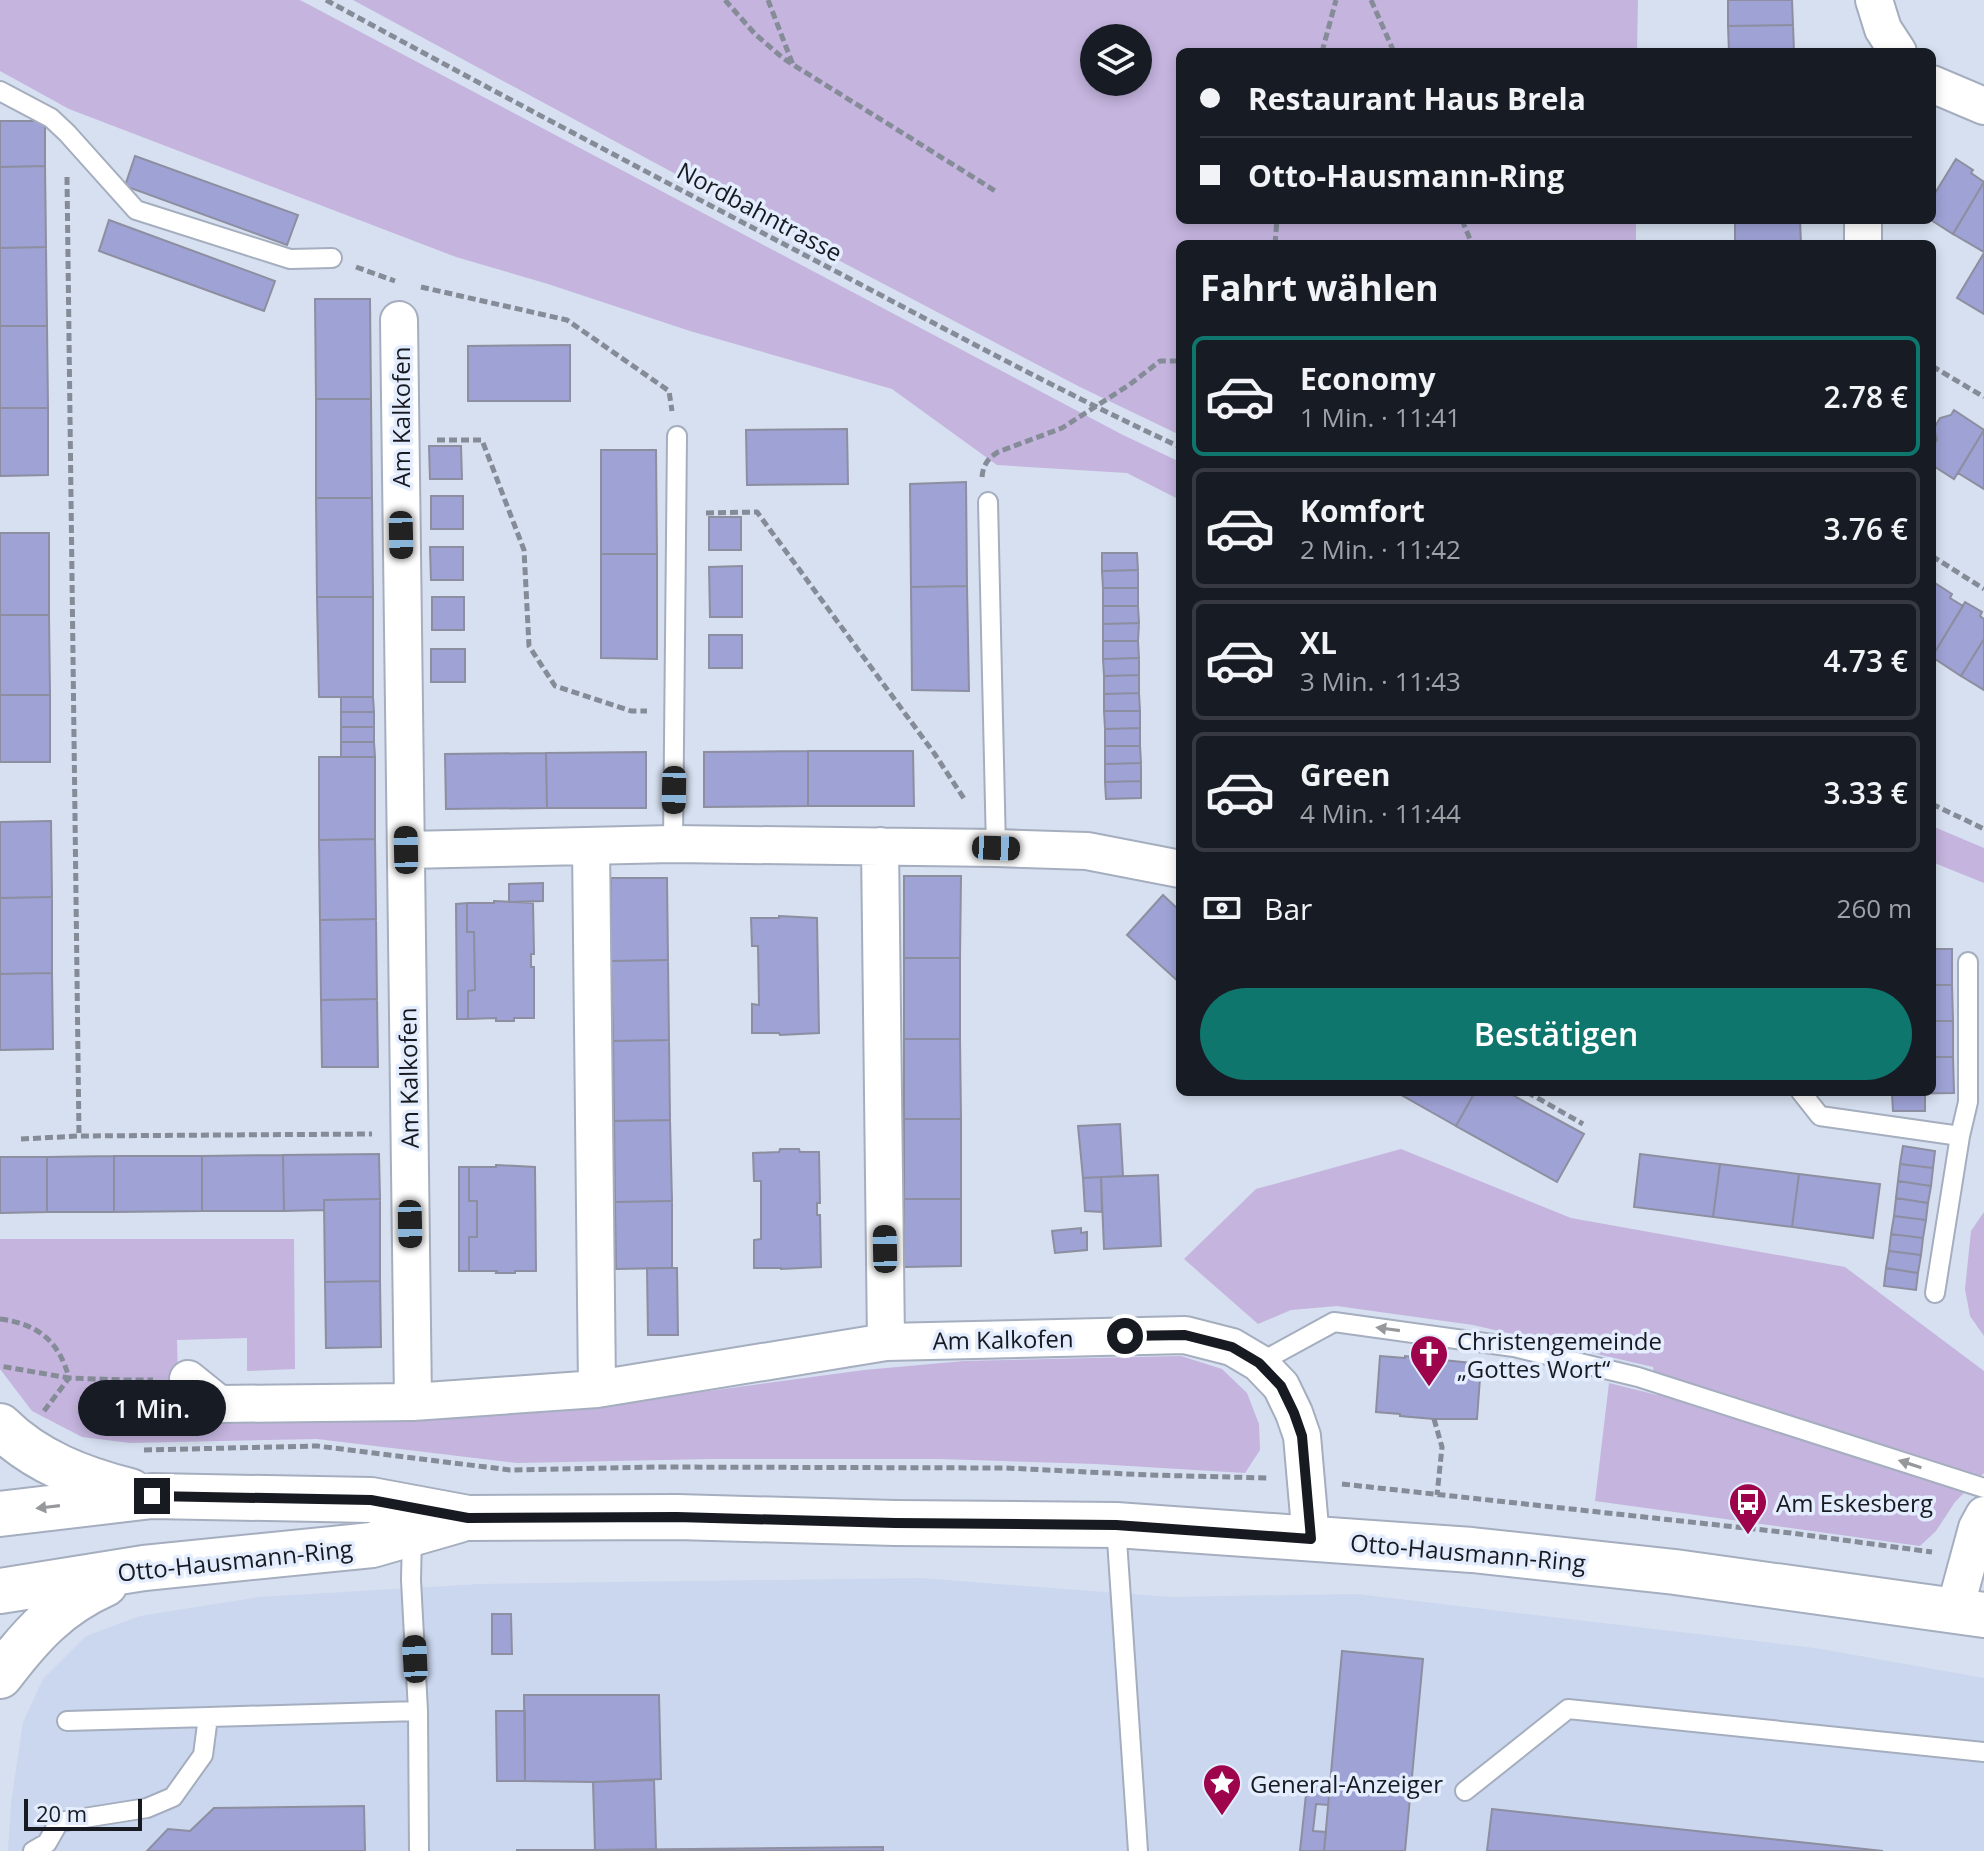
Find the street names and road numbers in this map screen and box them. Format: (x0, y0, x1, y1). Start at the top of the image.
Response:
street label: Nordbahntrasse (672, 154, 848, 268)
street label: Am Kalkofen (384, 346, 417, 488)
street label: Am Kalkofen (390, 1007, 426, 1149)
street label: Am Kalkofen (932, 1321, 1074, 1357)
street label: Otto-Hausmann-Ring (1349, 1525, 1587, 1579)
street label: Otto-Hausmann-Ring (116, 1531, 354, 1589)

